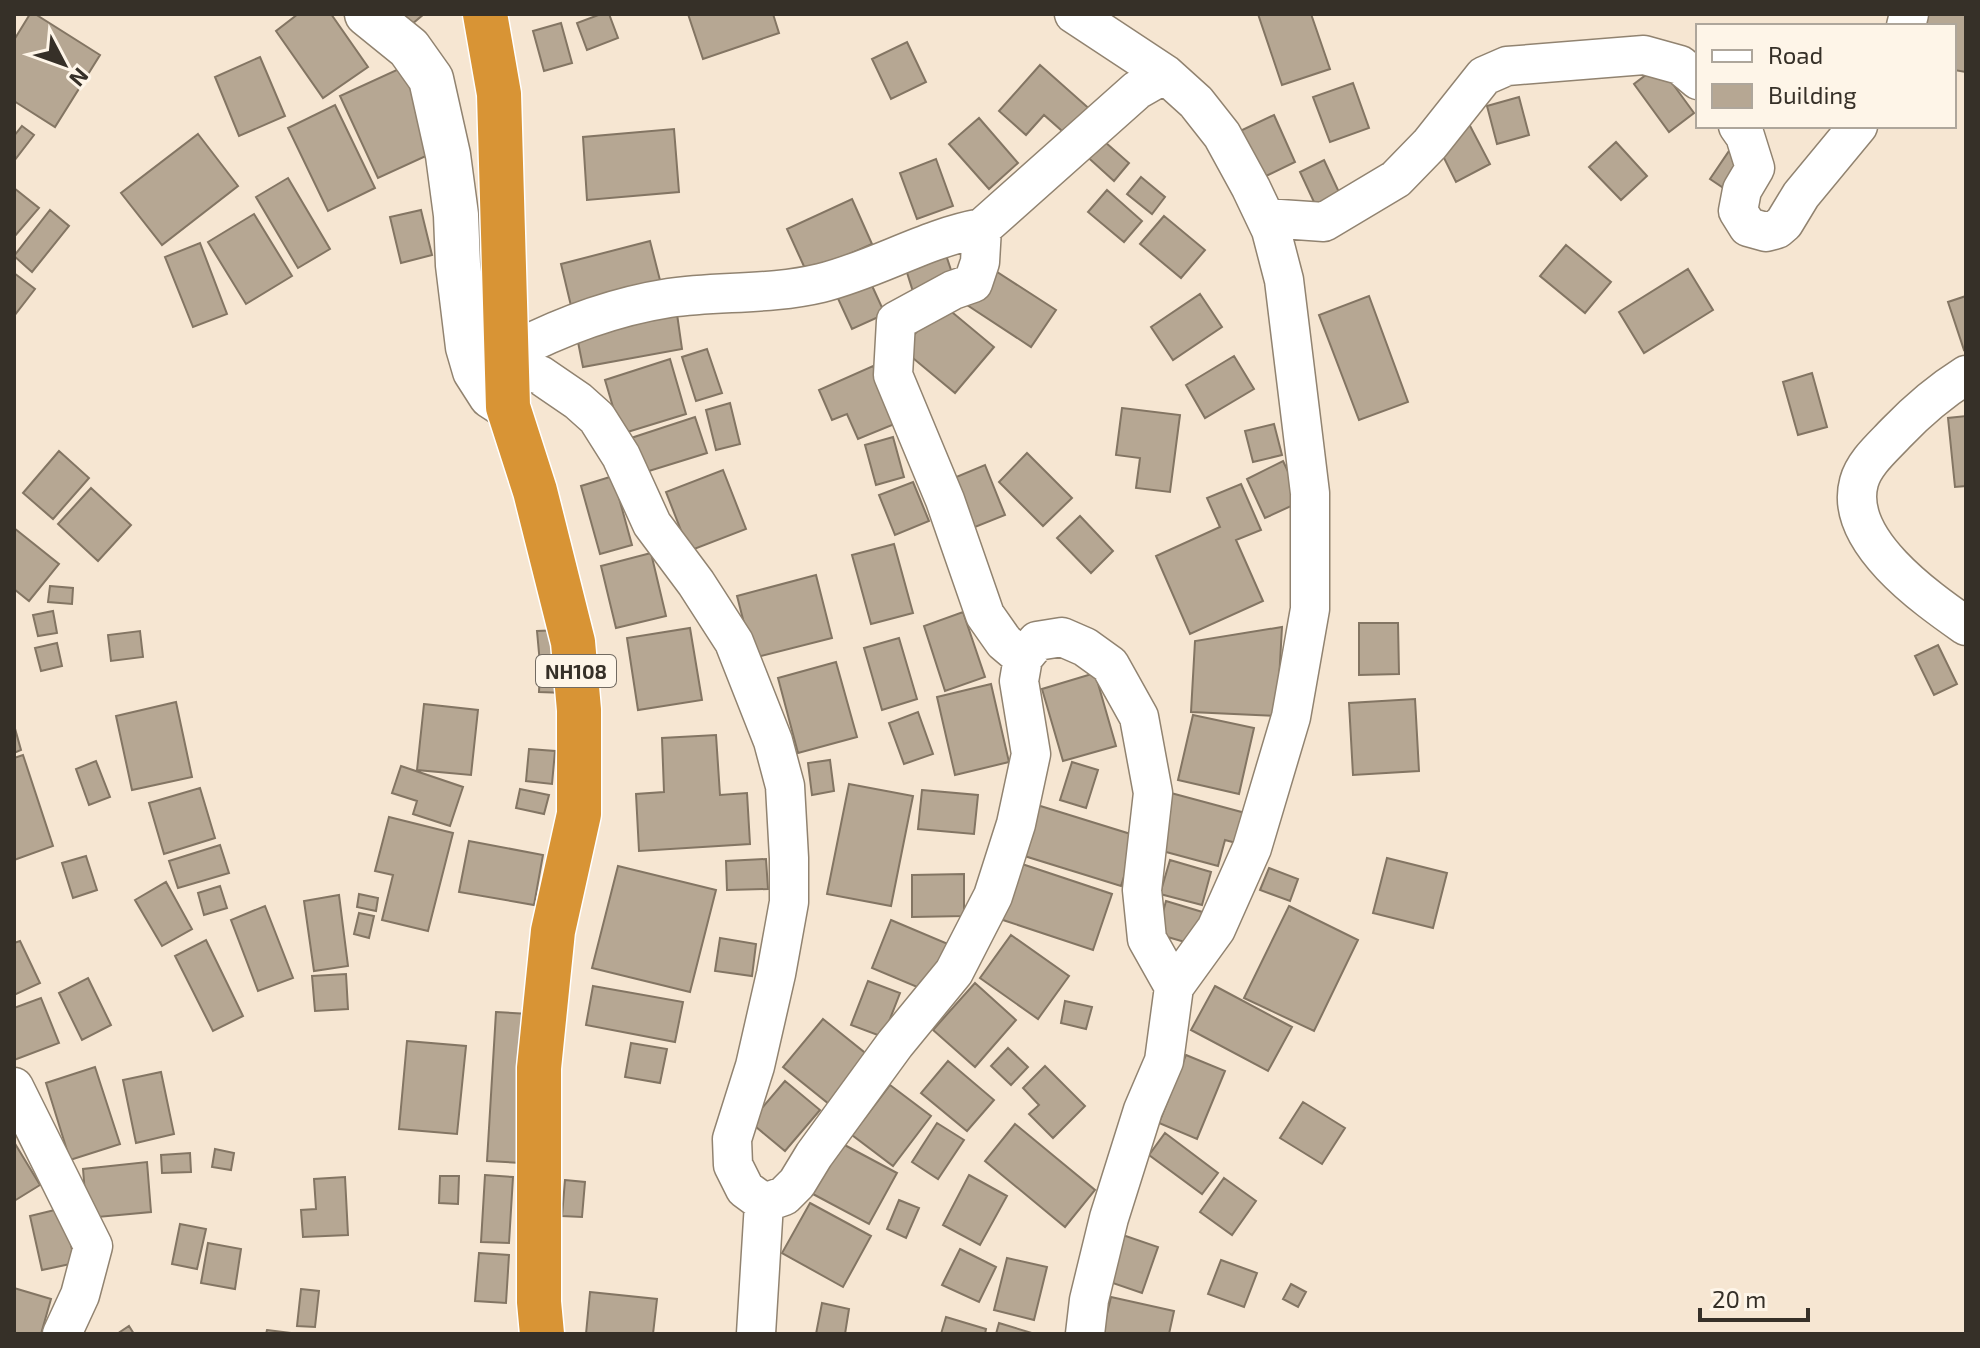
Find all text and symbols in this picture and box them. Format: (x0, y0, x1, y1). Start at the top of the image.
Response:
north arrow (24, 24, 104, 104)
legend (1696, 24, 1956, 128)
text: Road (1768, 40, 1823, 69)
text: N (65, 63, 95, 92)
text: Building (1768, 80, 1857, 109)
road number: NH108 (536, 655, 616, 687)
scale bar (1700, 1272, 1808, 1322)
text: 20 m (1712, 1284, 1766, 1313)

